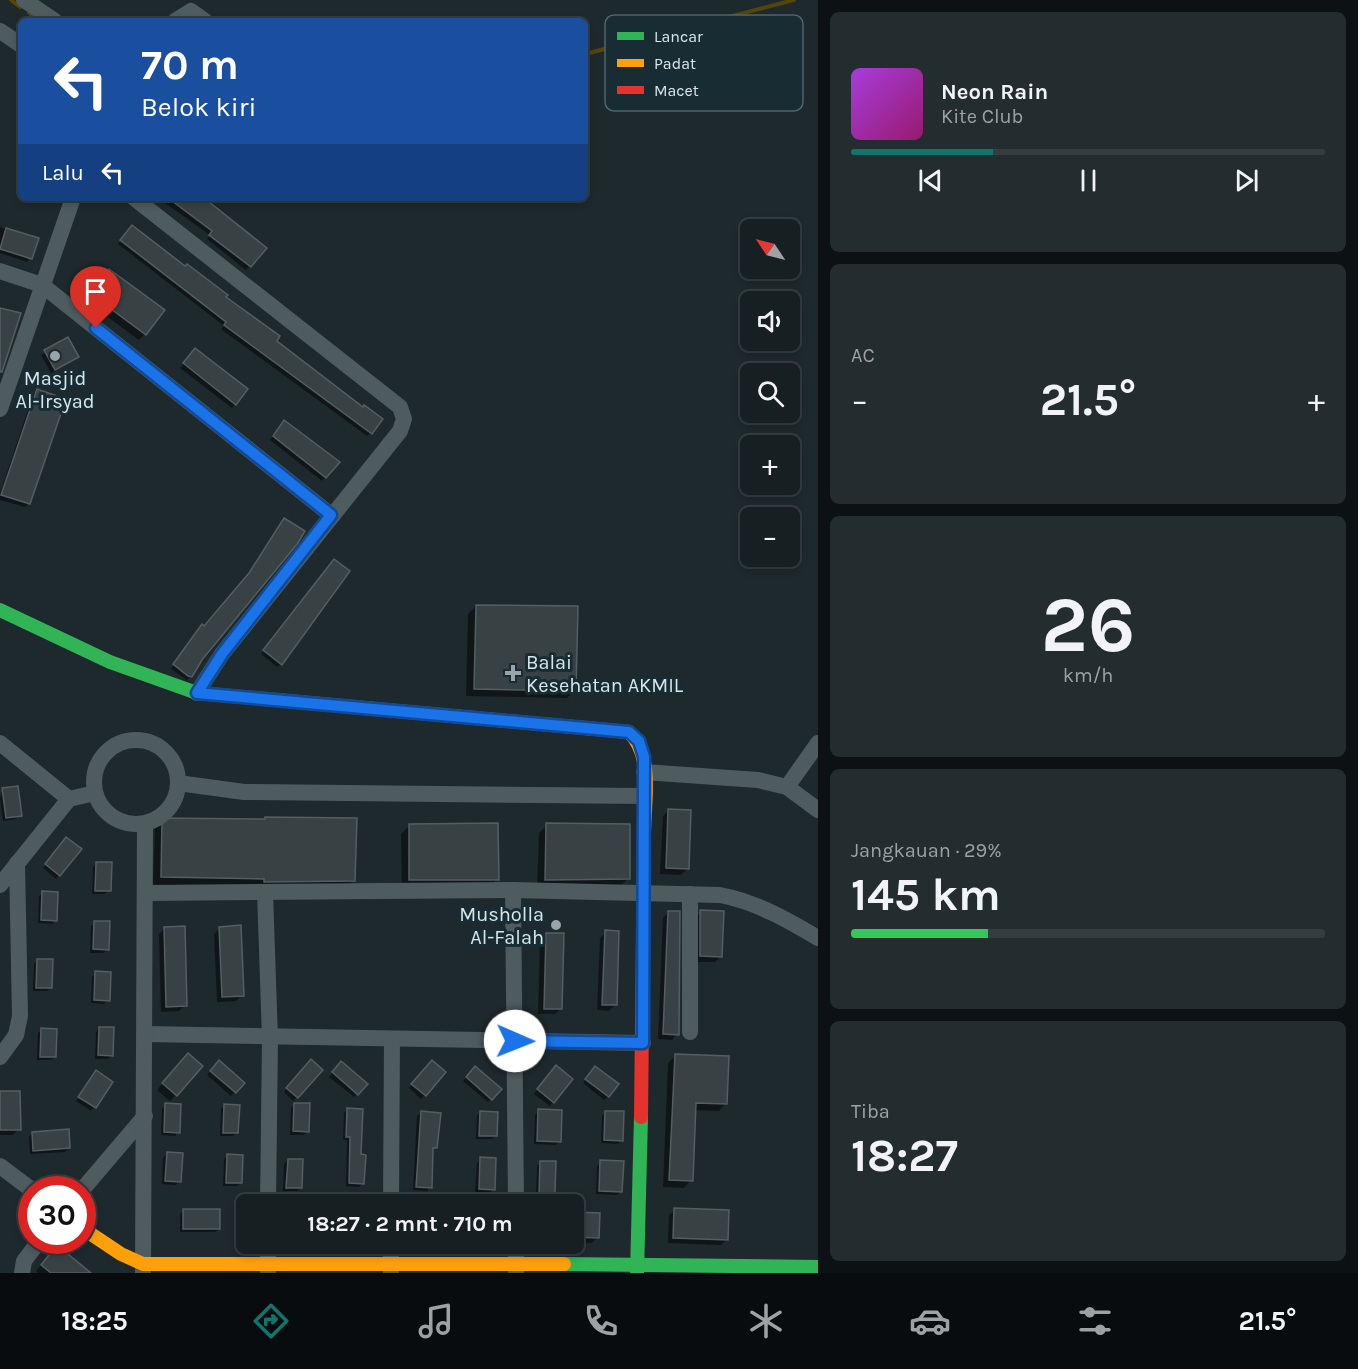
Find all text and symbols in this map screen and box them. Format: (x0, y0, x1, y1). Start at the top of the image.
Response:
legend (605, 15, 803, 111)
text: Lancar (654, 27, 703, 46)
text: 70 m (141, 40, 239, 90)
icon: left (42, 42, 120, 120)
text: Padat (654, 54, 696, 73)
text: Neon Rain (941, 79, 1048, 105)
text: Macet (654, 81, 699, 100)
text: Belok kiri (141, 91, 257, 123)
text: Kite Club (941, 105, 1023, 128)
icon: left (96, 156, 129, 189)
text: Lalu (42, 160, 84, 186)
icon: previous (914, 164, 947, 197)
icon: pause (1072, 164, 1105, 197)
icon: next (1230, 164, 1263, 197)
north arrow (740, 219, 800, 279)
map controls (740, 219, 800, 567)
pin (70, 266, 121, 328)
icon: arrive (79, 275, 112, 308)
button: sound (740, 291, 800, 351)
text: AC (851, 344, 875, 367)
marker: Masjid Al-Irsyad (48, 349, 62, 363)
button: search (740, 363, 800, 423)
place label: Masjid Al-Irsyad (15, 367, 95, 413)
text: 21.5° (1040, 374, 1136, 426)
text: − (851, 381, 868, 419)
text: + (1308, 381, 1325, 419)
button: + (740, 435, 800, 495)
button: − (740, 507, 800, 567)
text: 26 (1041, 579, 1135, 671)
place label: Balai Kesehatan AKMIL (526, 651, 684, 697)
marker: Balai Kesehatan AKMIL (504, 664, 522, 682)
text: km/h (1063, 664, 1113, 687)
text: Jangkauan · 29% (851, 839, 1002, 862)
text: 145 km (851, 869, 1001, 921)
place label: Musholla Al-Falah (459, 903, 544, 949)
marker: Musholla Al-Falah (549, 918, 563, 932)
position arrow (483, 1009, 547, 1073)
text: Tiba (851, 1100, 890, 1123)
text: 18:27 (851, 1130, 958, 1182)
speed limit sign: 30 (18, 1176, 96, 1254)
text: 18:27 · 2 mnt · 710 m (307, 1211, 513, 1237)
icon: directions (250, 1300, 292, 1342)
icon: music (415, 1300, 457, 1342)
icon: phone (580, 1300, 622, 1342)
icon: climate (745, 1300, 787, 1342)
icon: car (909, 1300, 951, 1342)
icon: filters (1074, 1300, 1116, 1342)
text: 18:25 (61, 1305, 128, 1337)
text: 21.5° (1239, 1305, 1297, 1337)

